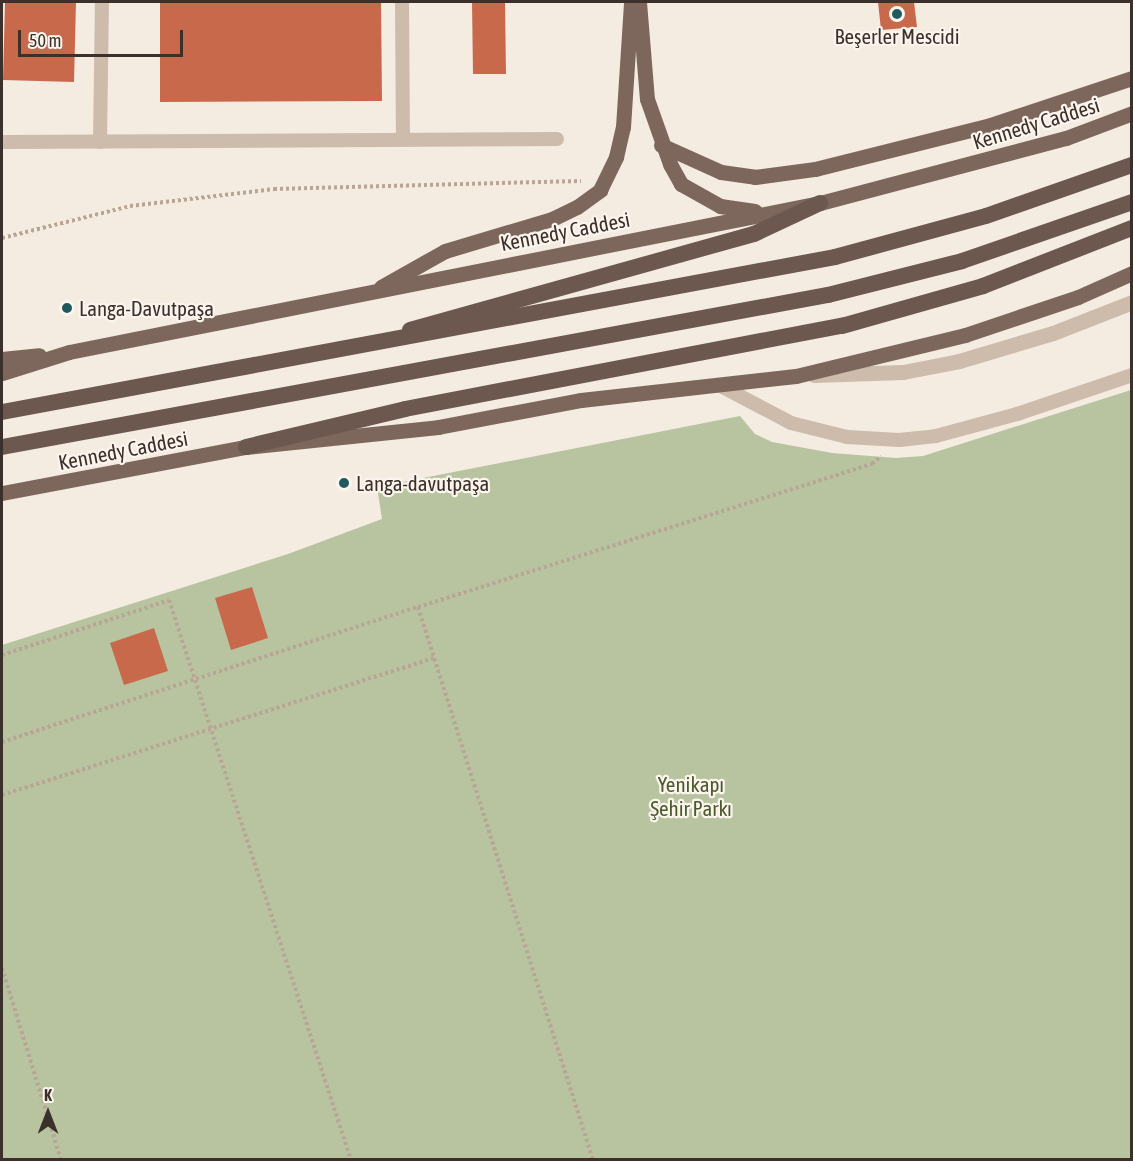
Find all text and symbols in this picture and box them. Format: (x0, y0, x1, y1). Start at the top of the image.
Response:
marker: Beşerler Mescidi (890, 7, 904, 21)
scale bar (21, 18, 186, 56)
place label: Beşerler Mescidi (835, 23, 959, 49)
text: 50 m (29, 30, 61, 51)
street label: Kennedy Caddesi (969, 92, 1103, 154)
street label: Kennedy Caddesi (498, 206, 632, 256)
place label: Langa-Davutpaşa (79, 295, 214, 321)
marker: Langa-Davutpaşa (60, 301, 74, 315)
street label: Kennedy Caddesi (56, 425, 190, 475)
place label: Langa-davutpaşa (356, 470, 489, 496)
marker: Langa-davutpaşa (337, 476, 351, 490)
park label: Yenikapı Şehir Parkı (650, 771, 732, 821)
north arrow (18, 1083, 78, 1143)
text: K (44, 1086, 52, 1104)

